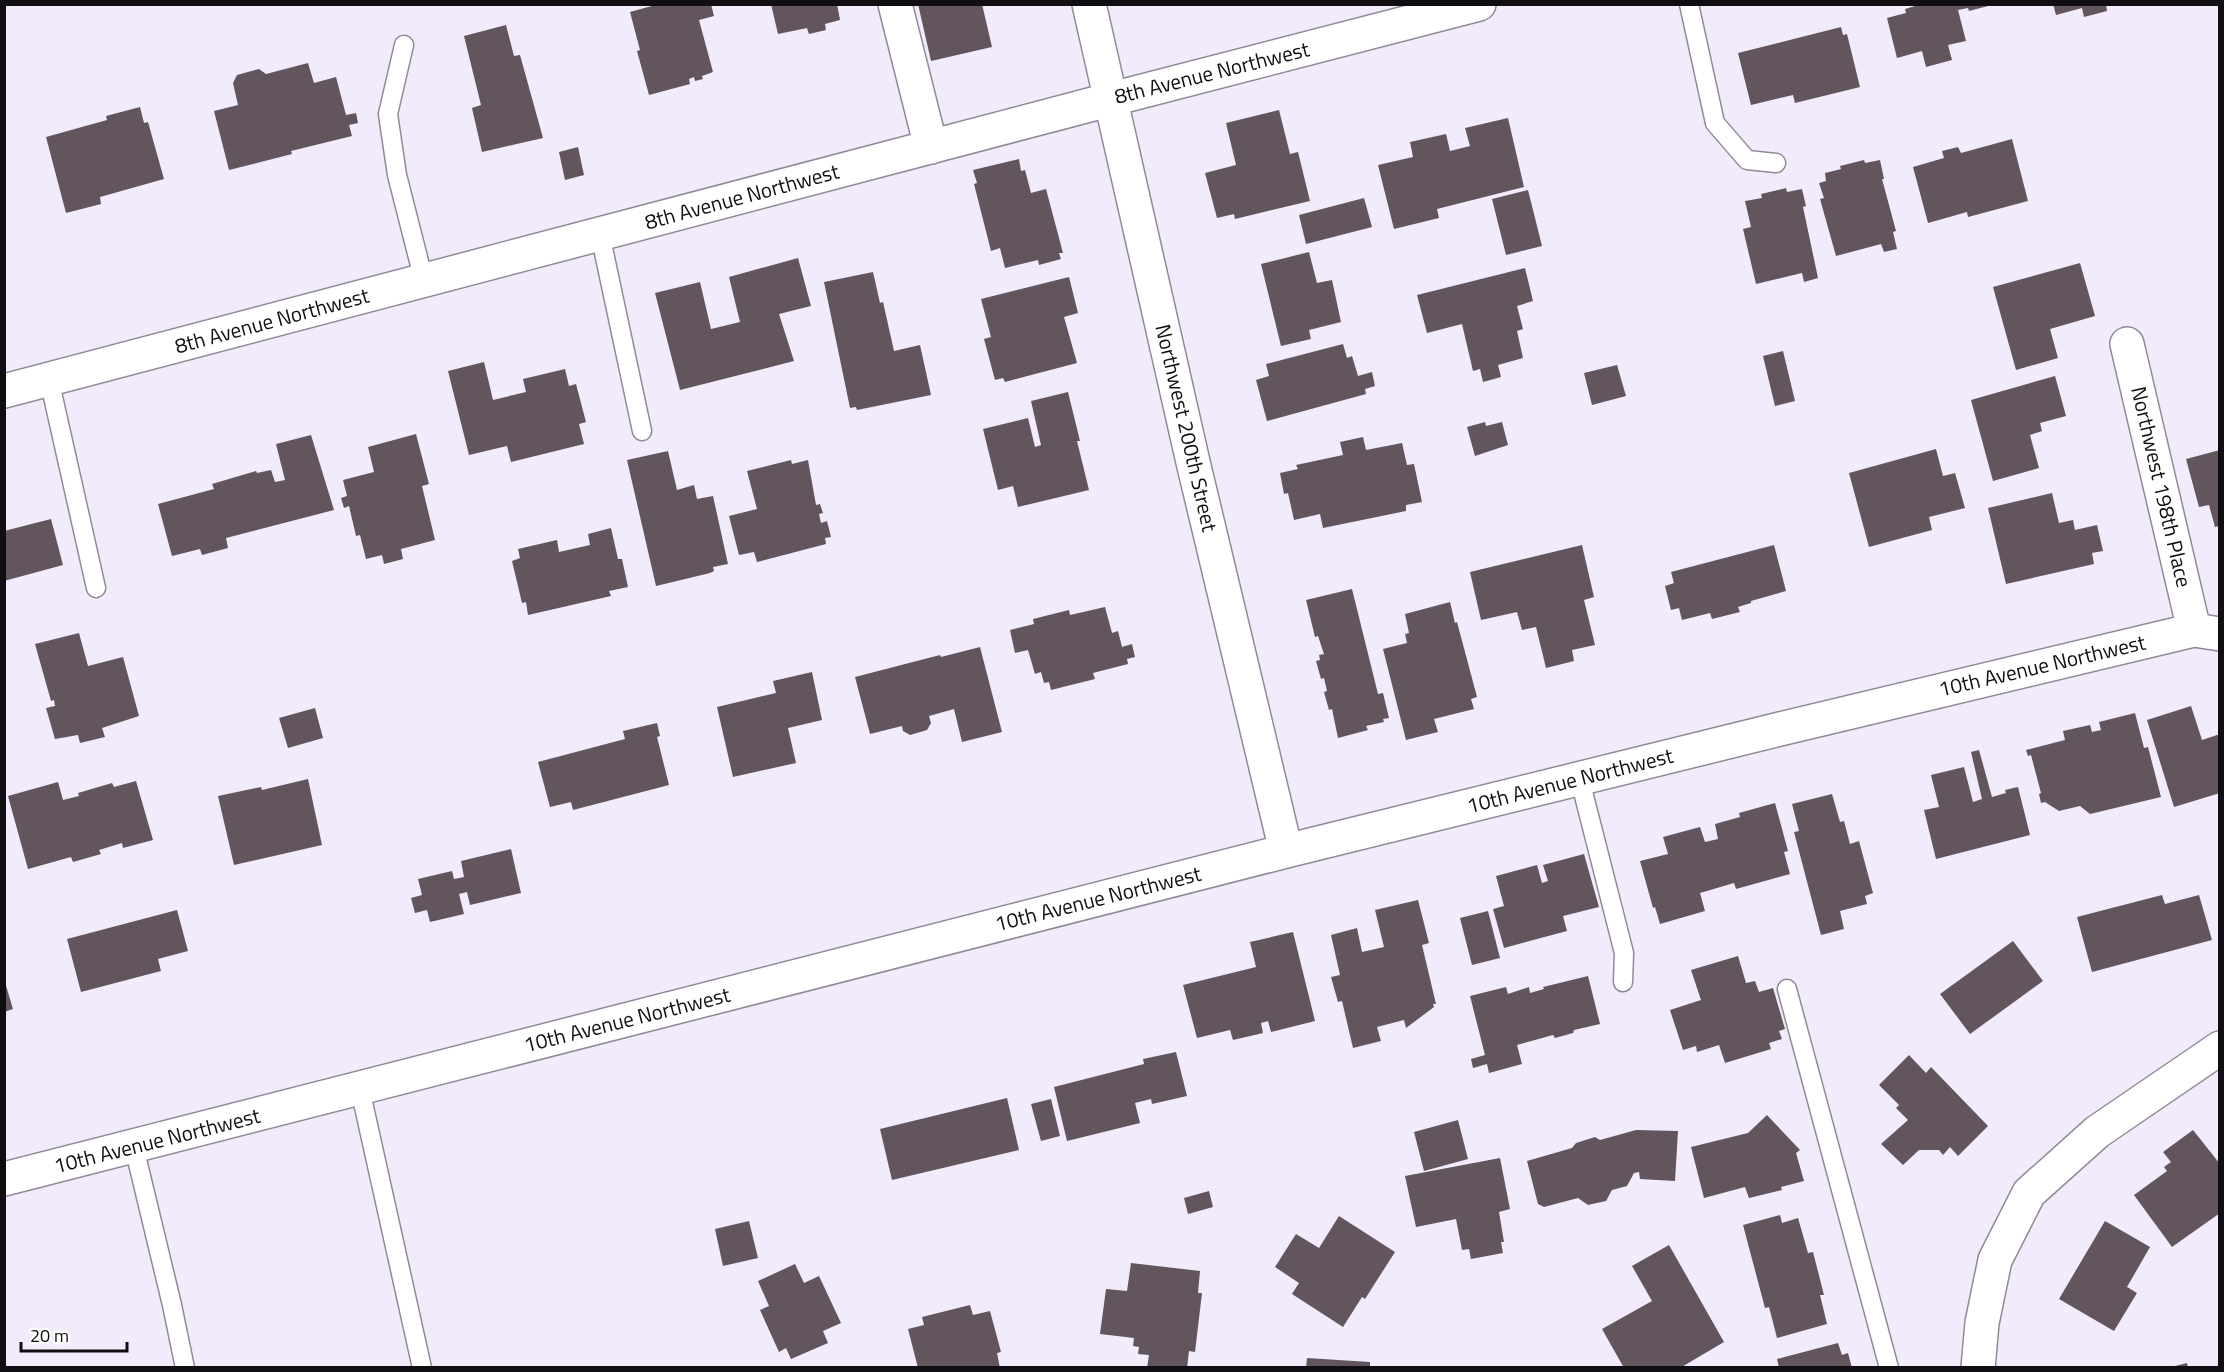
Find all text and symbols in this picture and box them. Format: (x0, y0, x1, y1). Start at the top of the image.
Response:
street label: 8th Avenue Northwest (1111, 32, 1313, 112)
street label: 8th Avenue Northwest (641, 155, 843, 237)
street label: 8th Avenue Northwest (171, 279, 373, 361)
street label: Northwest 200th Street (1148, 321, 1227, 535)
street label: Northwest 198th Place (2123, 383, 2201, 590)
street label: 10th Avenue Northwest (1935, 625, 2149, 704)
street label: 10th Avenue Northwest (1463, 739, 1677, 821)
street label: 10th Avenue Northwest (991, 857, 1205, 939)
street label: 10th Avenue Northwest (520, 978, 734, 1060)
street label: 10th Avenue Northwest (50, 1099, 264, 1181)
scale bar (21, 1315, 128, 1353)
text: 20 m (30, 1322, 69, 1349)

